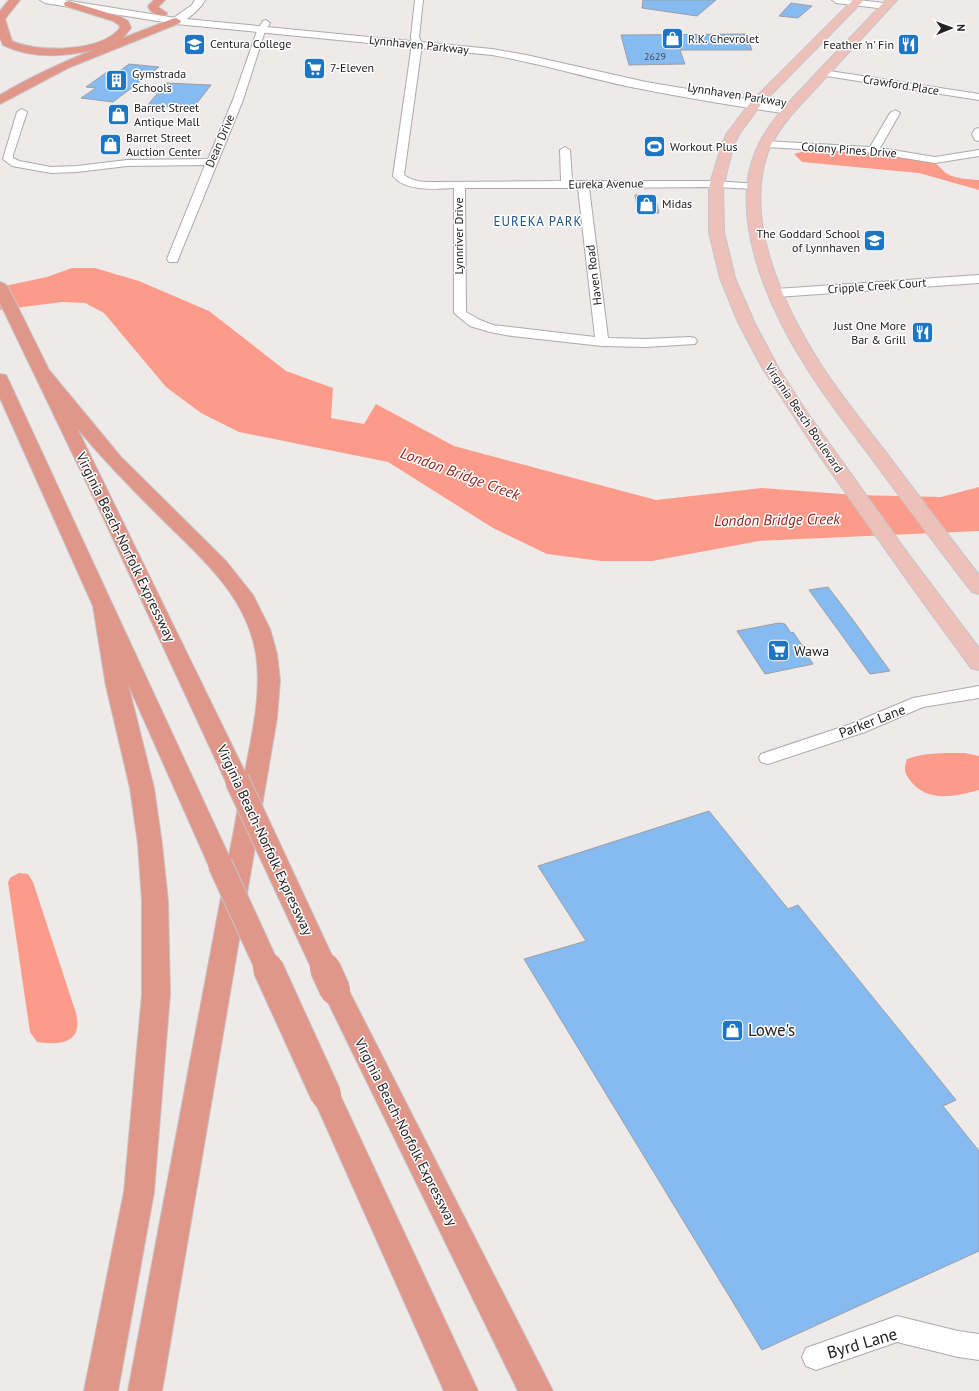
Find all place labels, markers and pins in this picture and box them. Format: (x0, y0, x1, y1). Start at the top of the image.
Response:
shop icon: R.K. Chevrolet (659, 26, 685, 52)
school or university icon: Centura College (182, 31, 208, 57)
place label: R.K. Chevrolet (688, 31, 759, 46)
restaurant icon: Feather 'n' Fin (896, 32, 922, 58)
place label: Centura College (210, 36, 291, 51)
place label: Feather 'n' Fin (823, 37, 894, 52)
supermarket icon: 7-Eleven (301, 55, 327, 81)
place label: 7-Eleven (330, 60, 374, 75)
place label: Gymstrada Schools (132, 66, 186, 95)
building icon: Gymstrada Schools (104, 68, 130, 94)
place label: Barret Street Antique Mall (134, 100, 200, 129)
shop icon: Barret Street Antique Mall (106, 102, 132, 128)
place label: Barret Street Auction Center (126, 130, 202, 159)
shop icon: Barret Street Auction Center (97, 132, 123, 158)
sports icon: Workout Plus (642, 134, 668, 160)
place label: Workout Plus (670, 139, 737, 154)
shop icon: Midas (634, 191, 660, 217)
place label: Midas (662, 196, 692, 211)
place label: The Goddard School of Lynnhaven (756, 226, 860, 255)
school or university icon: The Goddard School of Lynnhaven (862, 228, 888, 254)
place label: Just One More Bar & Grill (833, 318, 906, 347)
restaurant icon: Just One More Bar & Grill (909, 320, 935, 346)
supermarket icon: Wawa (766, 638, 792, 664)
place label: Wawa (794, 642, 829, 660)
shop icon: Lowe's (720, 1017, 746, 1043)
place label: Lowe's (748, 1019, 795, 1041)

